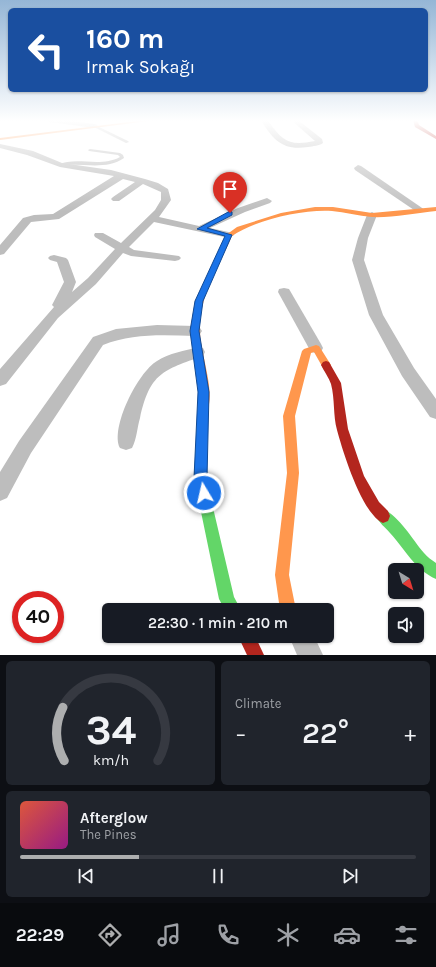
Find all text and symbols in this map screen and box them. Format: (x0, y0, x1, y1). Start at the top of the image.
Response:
text: 160 m (86, 22, 164, 55)
icon: left (20, 24, 72, 76)
text: Irmak Sokağı (86, 56, 195, 78)
pin (213, 172, 247, 213)
icon: arrive (219, 178, 241, 200)
position arrow (183, 472, 225, 514)
north arrow (388, 563, 424, 599)
map controls (388, 563, 424, 643)
speed limit sign: 40 (12, 591, 64, 643)
button: sound (388, 607, 424, 643)
text: 22:30 · 1 min · 210 m (148, 614, 288, 632)
text: Climate (235, 696, 281, 711)
text: 34 (85, 706, 136, 754)
text: 22° (302, 715, 349, 751)
text: − (235, 721, 247, 747)
text: + (404, 721, 416, 747)
text: km/h (92, 752, 129, 769)
text: Afterglow (80, 809, 148, 827)
text: The Pines (80, 827, 137, 842)
icon: previous (75, 865, 97, 887)
icon: pause (207, 865, 229, 887)
icon: next (339, 865, 361, 887)
icon: directions (96, 921, 124, 949)
icon: music (155, 921, 183, 949)
icon: phone (214, 921, 242, 949)
icon: climate (274, 921, 302, 949)
icon: car (333, 921, 361, 949)
icon: filters (392, 921, 420, 949)
text: 22:29 (16, 924, 64, 946)

